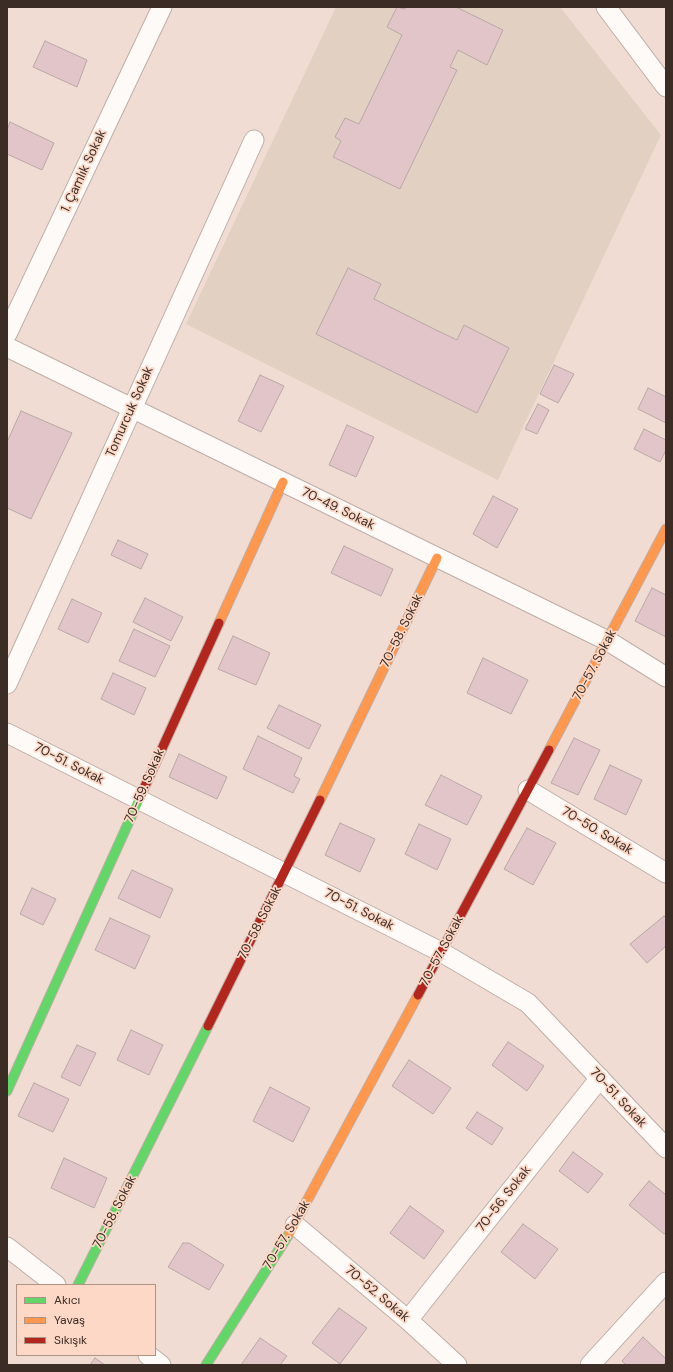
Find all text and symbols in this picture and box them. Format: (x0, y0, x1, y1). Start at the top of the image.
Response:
street label: 1. Çamlık Sokak (58, 127, 110, 215)
street label: Tomurcuk Sokak (103, 364, 157, 460)
street label: 70-49. Sokak (299, 485, 377, 533)
street label: 70-58. Sokak (377, 592, 427, 670)
street label: 70-57. Sokak (570, 627, 620, 703)
street label: 70-51. Sokak (32, 740, 106, 788)
street label: 70-59. Sokak (122, 747, 168, 825)
street label: 70-50. Sokak (559, 804, 635, 858)
street label: 70-58. Sokak (235, 884, 285, 962)
street label: 70-51. Sokak (322, 886, 396, 934)
street label: 70-57. Sokak (417, 913, 467, 989)
street label: 70-51. Sokak (586, 1065, 650, 1131)
street label: 70-56. Sokak (473, 1163, 535, 1235)
street label: 70-58. Sokak (90, 1173, 140, 1251)
street label: 70-57. Sokak (260, 1198, 314, 1272)
street label: 70-52. Sokak (342, 1263, 412, 1325)
legend (16, 1284, 156, 1356)
text: Akıcı (54, 1292, 80, 1308)
text: Yavaş (54, 1312, 85, 1328)
text: Sıkışık (54, 1332, 87, 1348)

